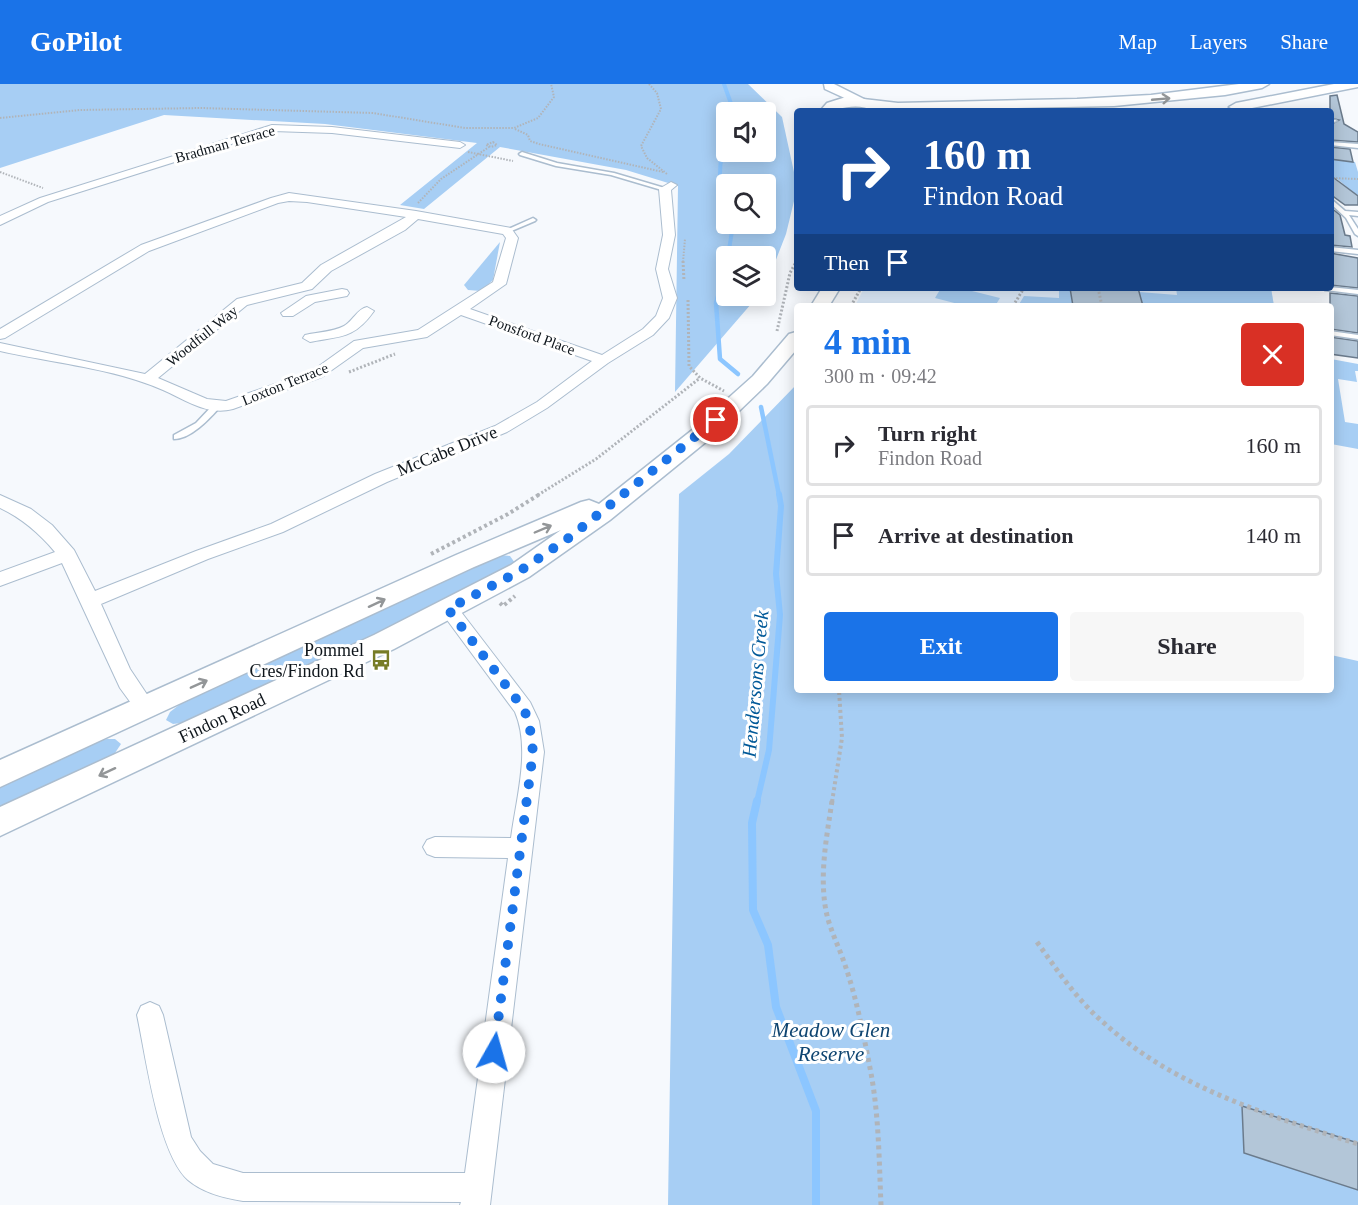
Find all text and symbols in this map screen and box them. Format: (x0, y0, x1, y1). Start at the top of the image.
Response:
text: GoPilot (30, 26, 122, 57)
text: Map (1119, 30, 1157, 54)
text: Layers (1190, 30, 1247, 54)
text: Share (1280, 30, 1328, 54)
one-way arrow (1151, 93, 1171, 104)
map controls (716, 102, 776, 306)
button: sound (716, 102, 776, 162)
street label: Bradman Terrace (173, 122, 277, 166)
icon: right (824, 132, 902, 210)
text: 160 m (923, 132, 1032, 178)
button: search (716, 174, 776, 234)
text: Findon Road (923, 181, 1063, 211)
button: layers (716, 246, 776, 306)
icon: arrive (881, 246, 914, 279)
text: Then (824, 250, 869, 275)
street label: Woodfull Way (163, 302, 241, 370)
street label: Ponsford Place (487, 312, 578, 358)
text: 4 min (824, 322, 911, 362)
button: close (1241, 323, 1304, 386)
street label: Loxton Terrace (240, 359, 331, 409)
text: 300 m · 09:42 (824, 365, 937, 387)
pin (690, 394, 741, 445)
icon: arrive (699, 403, 732, 436)
text: Turn right (878, 421, 977, 446)
street label: McCabe Drive (394, 422, 500, 480)
icon: right (827, 429, 860, 462)
text: 160 m (1245, 433, 1301, 458)
text: Findon Road (878, 447, 982, 469)
icon: arrive (827, 519, 860, 552)
one-way arrow (533, 523, 552, 534)
text: Arrive at destination (878, 523, 1074, 548)
text: 140 m (1245, 523, 1301, 548)
one-way arrow (367, 597, 385, 609)
water label: Hendersons Creek (738, 608, 772, 759)
button: Exit (824, 612, 1058, 681)
button: Share (1070, 612, 1304, 681)
place label: Pommel Cres/Findon Rd (249, 640, 364, 681)
bus stop icon: Pommel Cres/Findon Rd (369, 648, 393, 672)
one-way arrow (190, 678, 208, 690)
street label: Findon Road (175, 689, 269, 747)
one-way arrow (98, 766, 116, 778)
park label: Meadow Glen Reserve (771, 1018, 890, 1066)
position arrow (462, 1020, 526, 1084)

